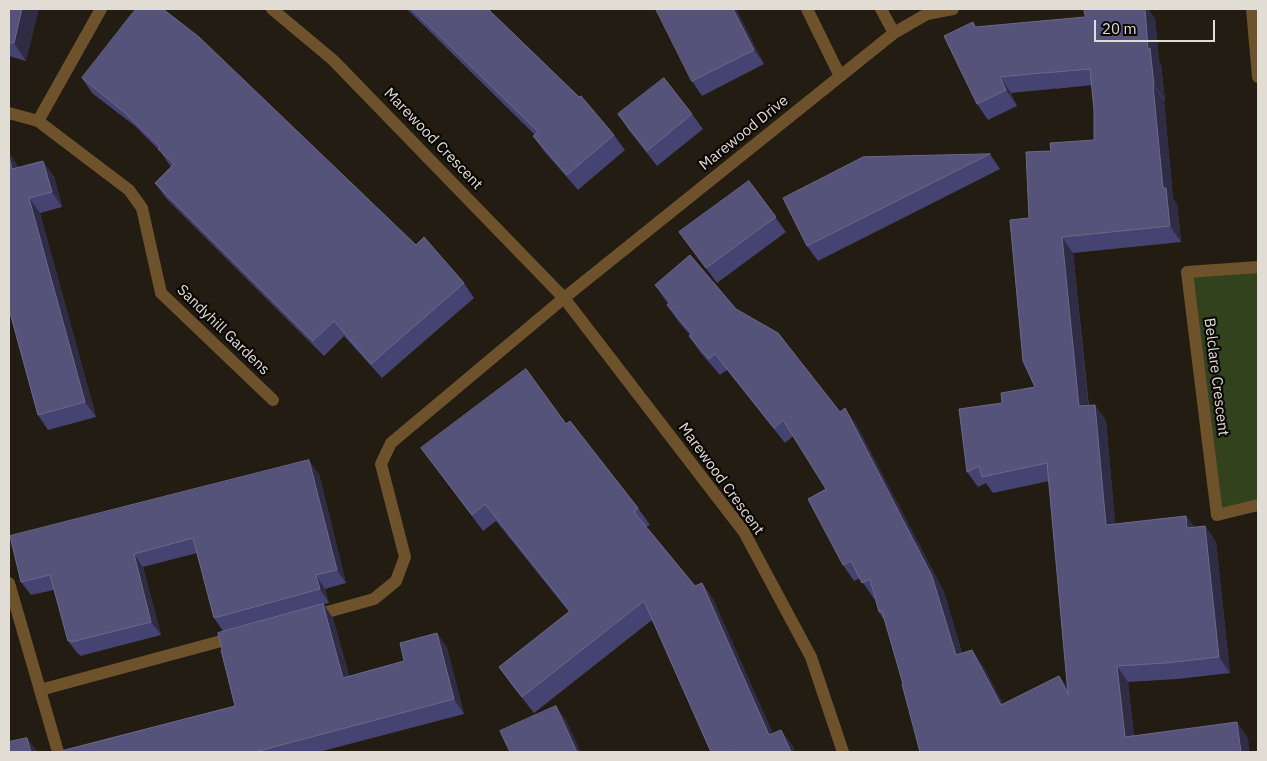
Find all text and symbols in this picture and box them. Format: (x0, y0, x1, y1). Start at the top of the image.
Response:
scale bar (1097, 10, 1218, 42)
text: 20 m (1102, 19, 1137, 38)
street label: Marewood Crescent (380, 85, 486, 193)
street label: Marewood Drive (696, 92, 792, 174)
street label: Sandyhill Gardens (173, 281, 273, 379)
street label: Belclare Crescent (1200, 317, 1232, 437)
street label: Marewood Crescent (674, 419, 768, 539)

